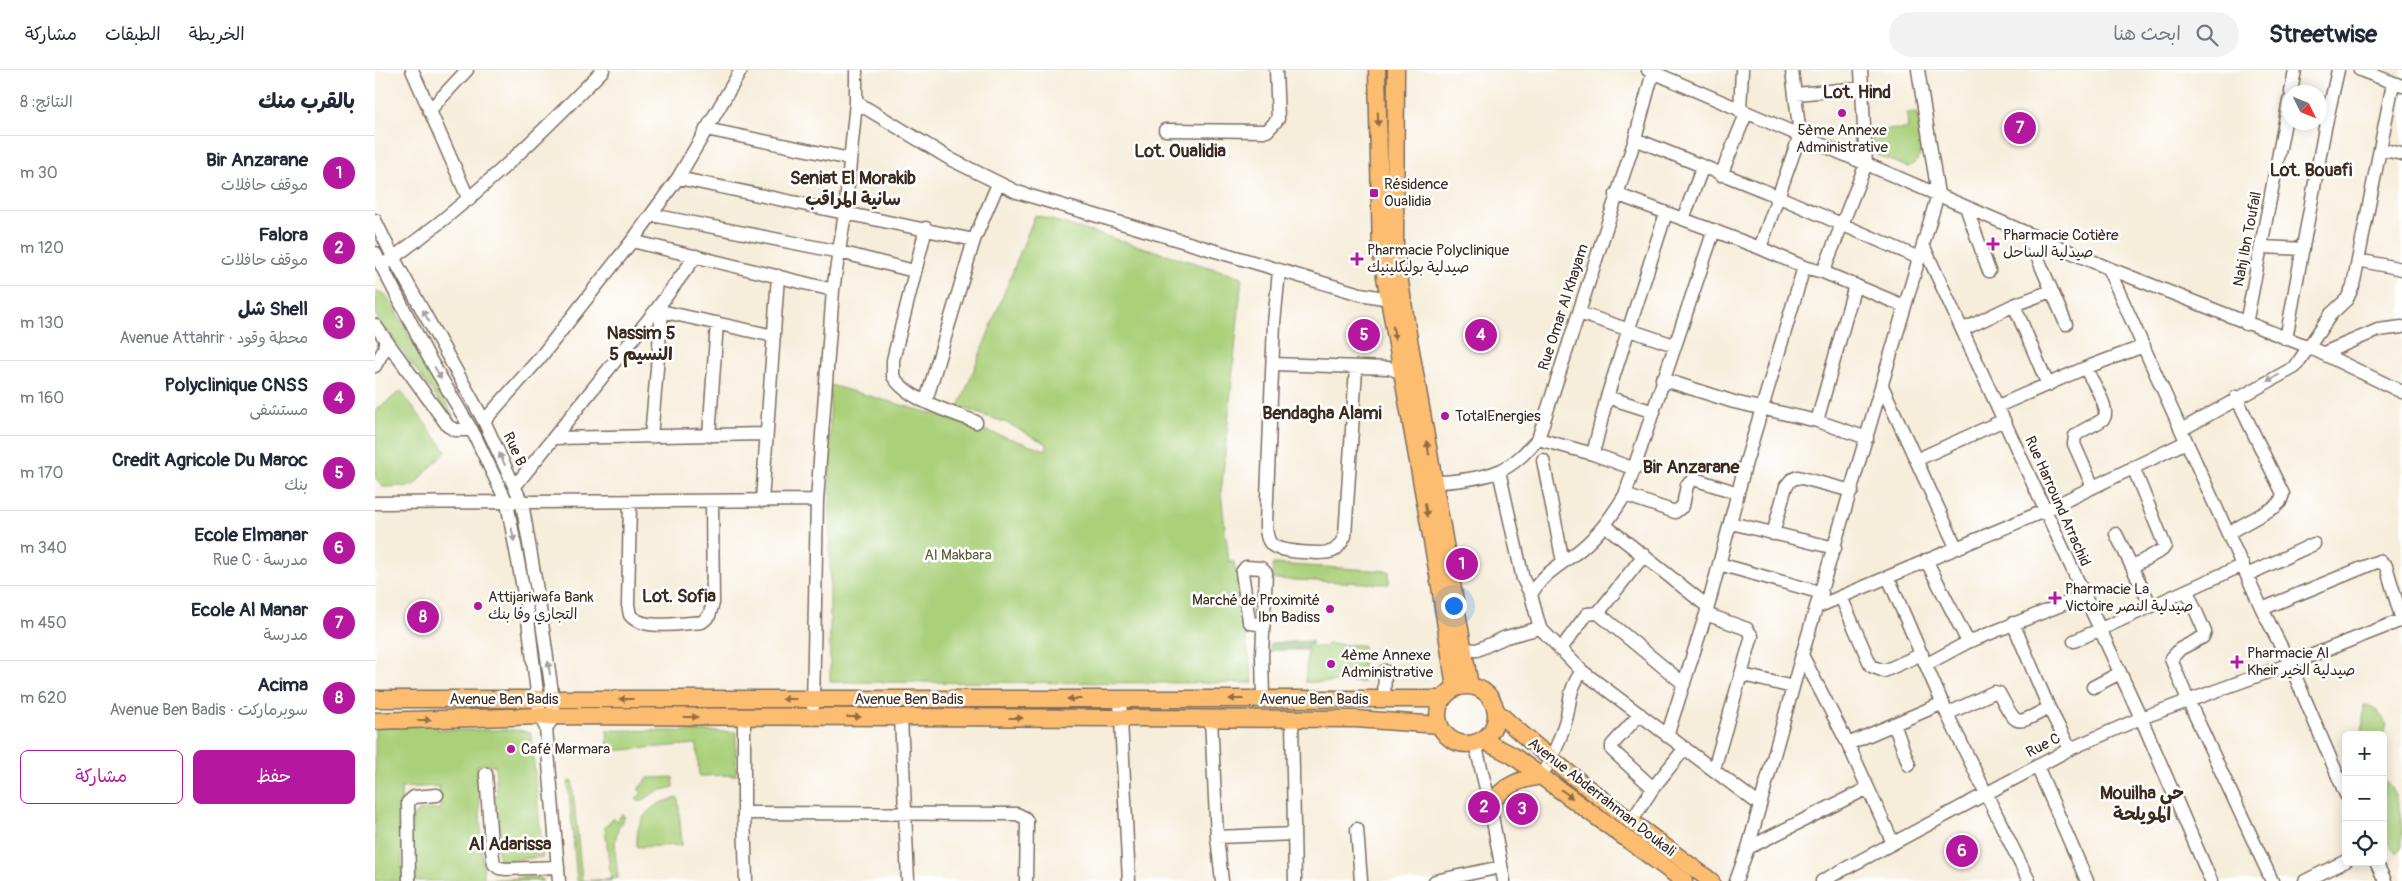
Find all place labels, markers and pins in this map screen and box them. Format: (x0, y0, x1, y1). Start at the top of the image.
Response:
marker: 5ème Annexe Administrative (1836, 107, 1848, 119)
pin: 7 (2004, 109, 2036, 147)
place label: 5ème Annexe Administrative (1796, 121, 1889, 157)
place label: Résidence Oualidia (1384, 175, 1449, 211)
marker: Résidence Oualidia (1368, 187, 1380, 199)
place label: Pharmacie Cotière صيدلية الساحل (2003, 226, 2119, 262)
marker: Pharmacie Cotière صيدلية الساحل (1987, 238, 1999, 250)
place label: Pharmacie Polyclinique صيدلية بوليكلينيك (1367, 241, 1510, 277)
marker: Pharmacie Polyclinique صيدلية بوليكلينيك (1351, 253, 1363, 265)
pin: 5 (1348, 316, 1380, 354)
pin: 4 (1465, 316, 1497, 354)
place label: TotalEnergies (1455, 407, 1541, 426)
marker: TotalEnergies (1439, 410, 1451, 422)
pin: 1 (1446, 545, 1478, 583)
place label: Pharmacie La Victoire صيدلية النصر (2065, 580, 2193, 616)
place label: Attijariwafa Bank التجاري وفا بنك (488, 588, 595, 625)
place label: Marché de Proximité Ibn Badiss (1192, 591, 1320, 627)
marker: Pharmacie La Victoire صيدلية النصر (2049, 592, 2061, 604)
pin: 8 (407, 598, 439, 636)
marker: Attijariwafa Bank التجاري وفا بنك (472, 600, 484, 612)
marker: Marché de Proximité Ibn Badiss (1324, 603, 1336, 615)
place label: Pharmacie Al Kheir صيدلية الخير (2247, 644, 2355, 680)
place label: 4ème Annexe Administrative (1341, 646, 1434, 682)
marker: Pharmacie Al Kheir صيدلية الخير (2231, 656, 2243, 668)
marker: 4ème Annexe Administrative (1325, 658, 1337, 670)
place label: Café Marmara (521, 740, 610, 759)
marker: Café Marmara (505, 743, 517, 755)
pin: 2 (1468, 788, 1500, 826)
pin: 3 (1506, 790, 1538, 828)
pin: 6 (1946, 832, 1978, 870)

